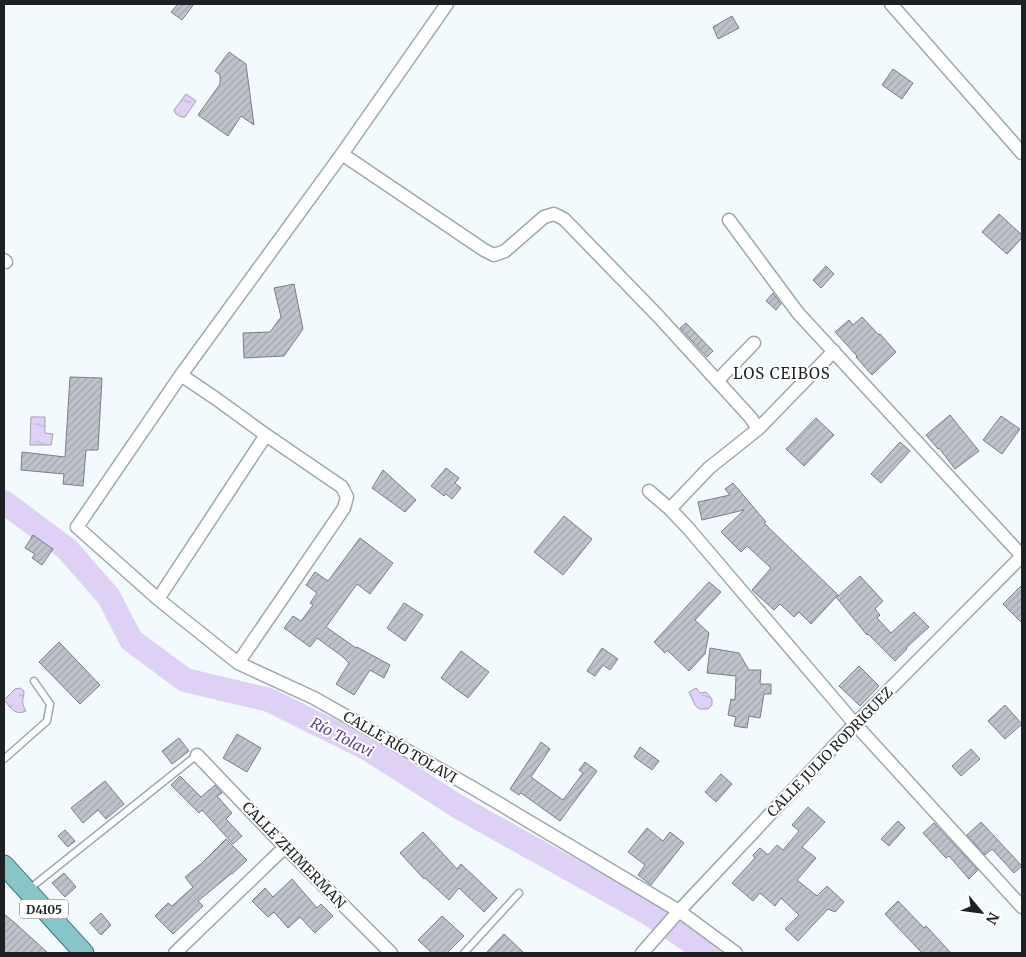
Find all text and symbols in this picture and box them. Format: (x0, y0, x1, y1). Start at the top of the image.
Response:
district label: LOS CEIBOS (733, 364, 831, 383)
street label: CALLE JULIO RODRIGUEZ (763, 683, 897, 821)
street label: CALLE RÍO TOLAVI (340, 707, 460, 787)
water label: Río Tolavi (307, 713, 377, 761)
street label: CALLE ZHIMERMAN (238, 798, 350, 912)
north arrow (956, 887, 1006, 937)
road number: D4105 (20, 900, 68, 919)
text: N (982, 909, 1003, 928)

